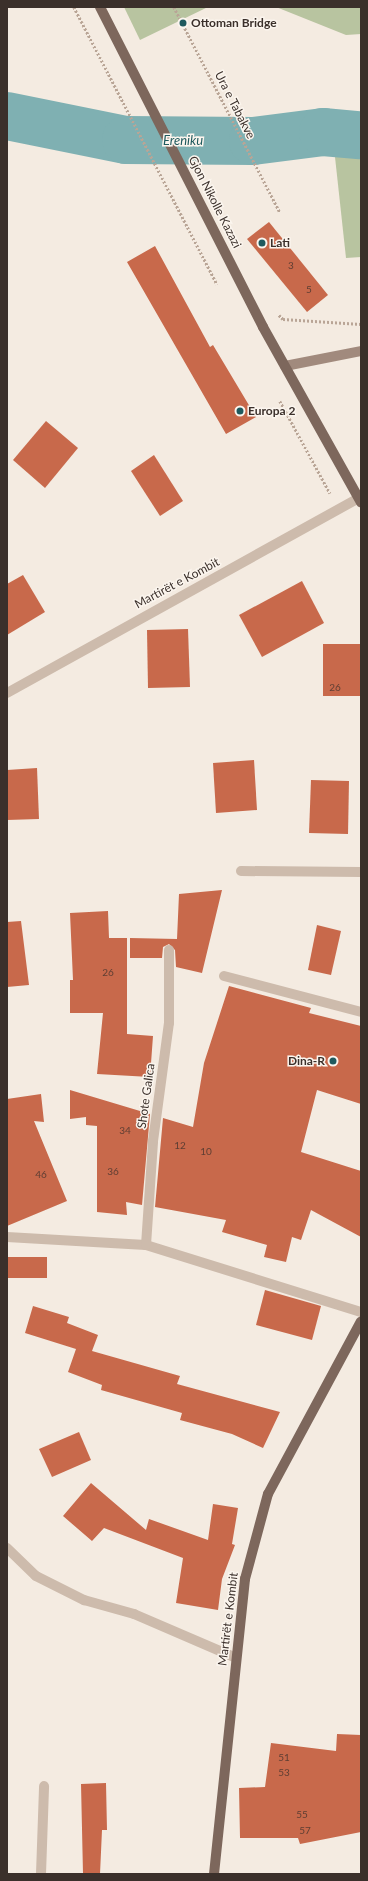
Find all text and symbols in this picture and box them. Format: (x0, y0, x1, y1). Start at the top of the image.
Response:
place label: Ottoman Bridge (191, 16, 277, 30)
marker: Ottoman Bridge (178, 18, 188, 28)
street label: Ura e Tabakve (212, 69, 258, 141)
water label: Ereniku (163, 132, 203, 148)
street label: Gjon Nikolle Kazazi (186, 154, 244, 250)
place label: Lati (270, 236, 290, 250)
marker: Lati (257, 238, 267, 248)
house number: 3 (288, 260, 294, 272)
house number: 5 (306, 284, 312, 296)
place label: Europa 2 (248, 404, 295, 418)
marker: Europa 2 (235, 406, 245, 416)
street label: Martirët e Kombit (132, 555, 222, 611)
house number: 26 (329, 682, 341, 694)
house number: 26 (102, 967, 114, 979)
place label: Dina-R (288, 1054, 325, 1068)
marker: Dina-R (328, 1056, 338, 1066)
street label: Shote Galica (134, 1063, 158, 1129)
house number: 34 (119, 1125, 131, 1137)
house number: 12 (174, 1140, 186, 1152)
house number: 10 (200, 1146, 212, 1158)
house number: 36 (107, 1166, 119, 1178)
house number: 46 (35, 1169, 47, 1181)
street label: Martirët e Kombit (215, 1571, 241, 1667)
house number: 51 (278, 1752, 290, 1764)
house number: 53 (278, 1767, 290, 1779)
house number: 55 (296, 1809, 308, 1821)
house number: 57 (299, 1825, 311, 1837)

